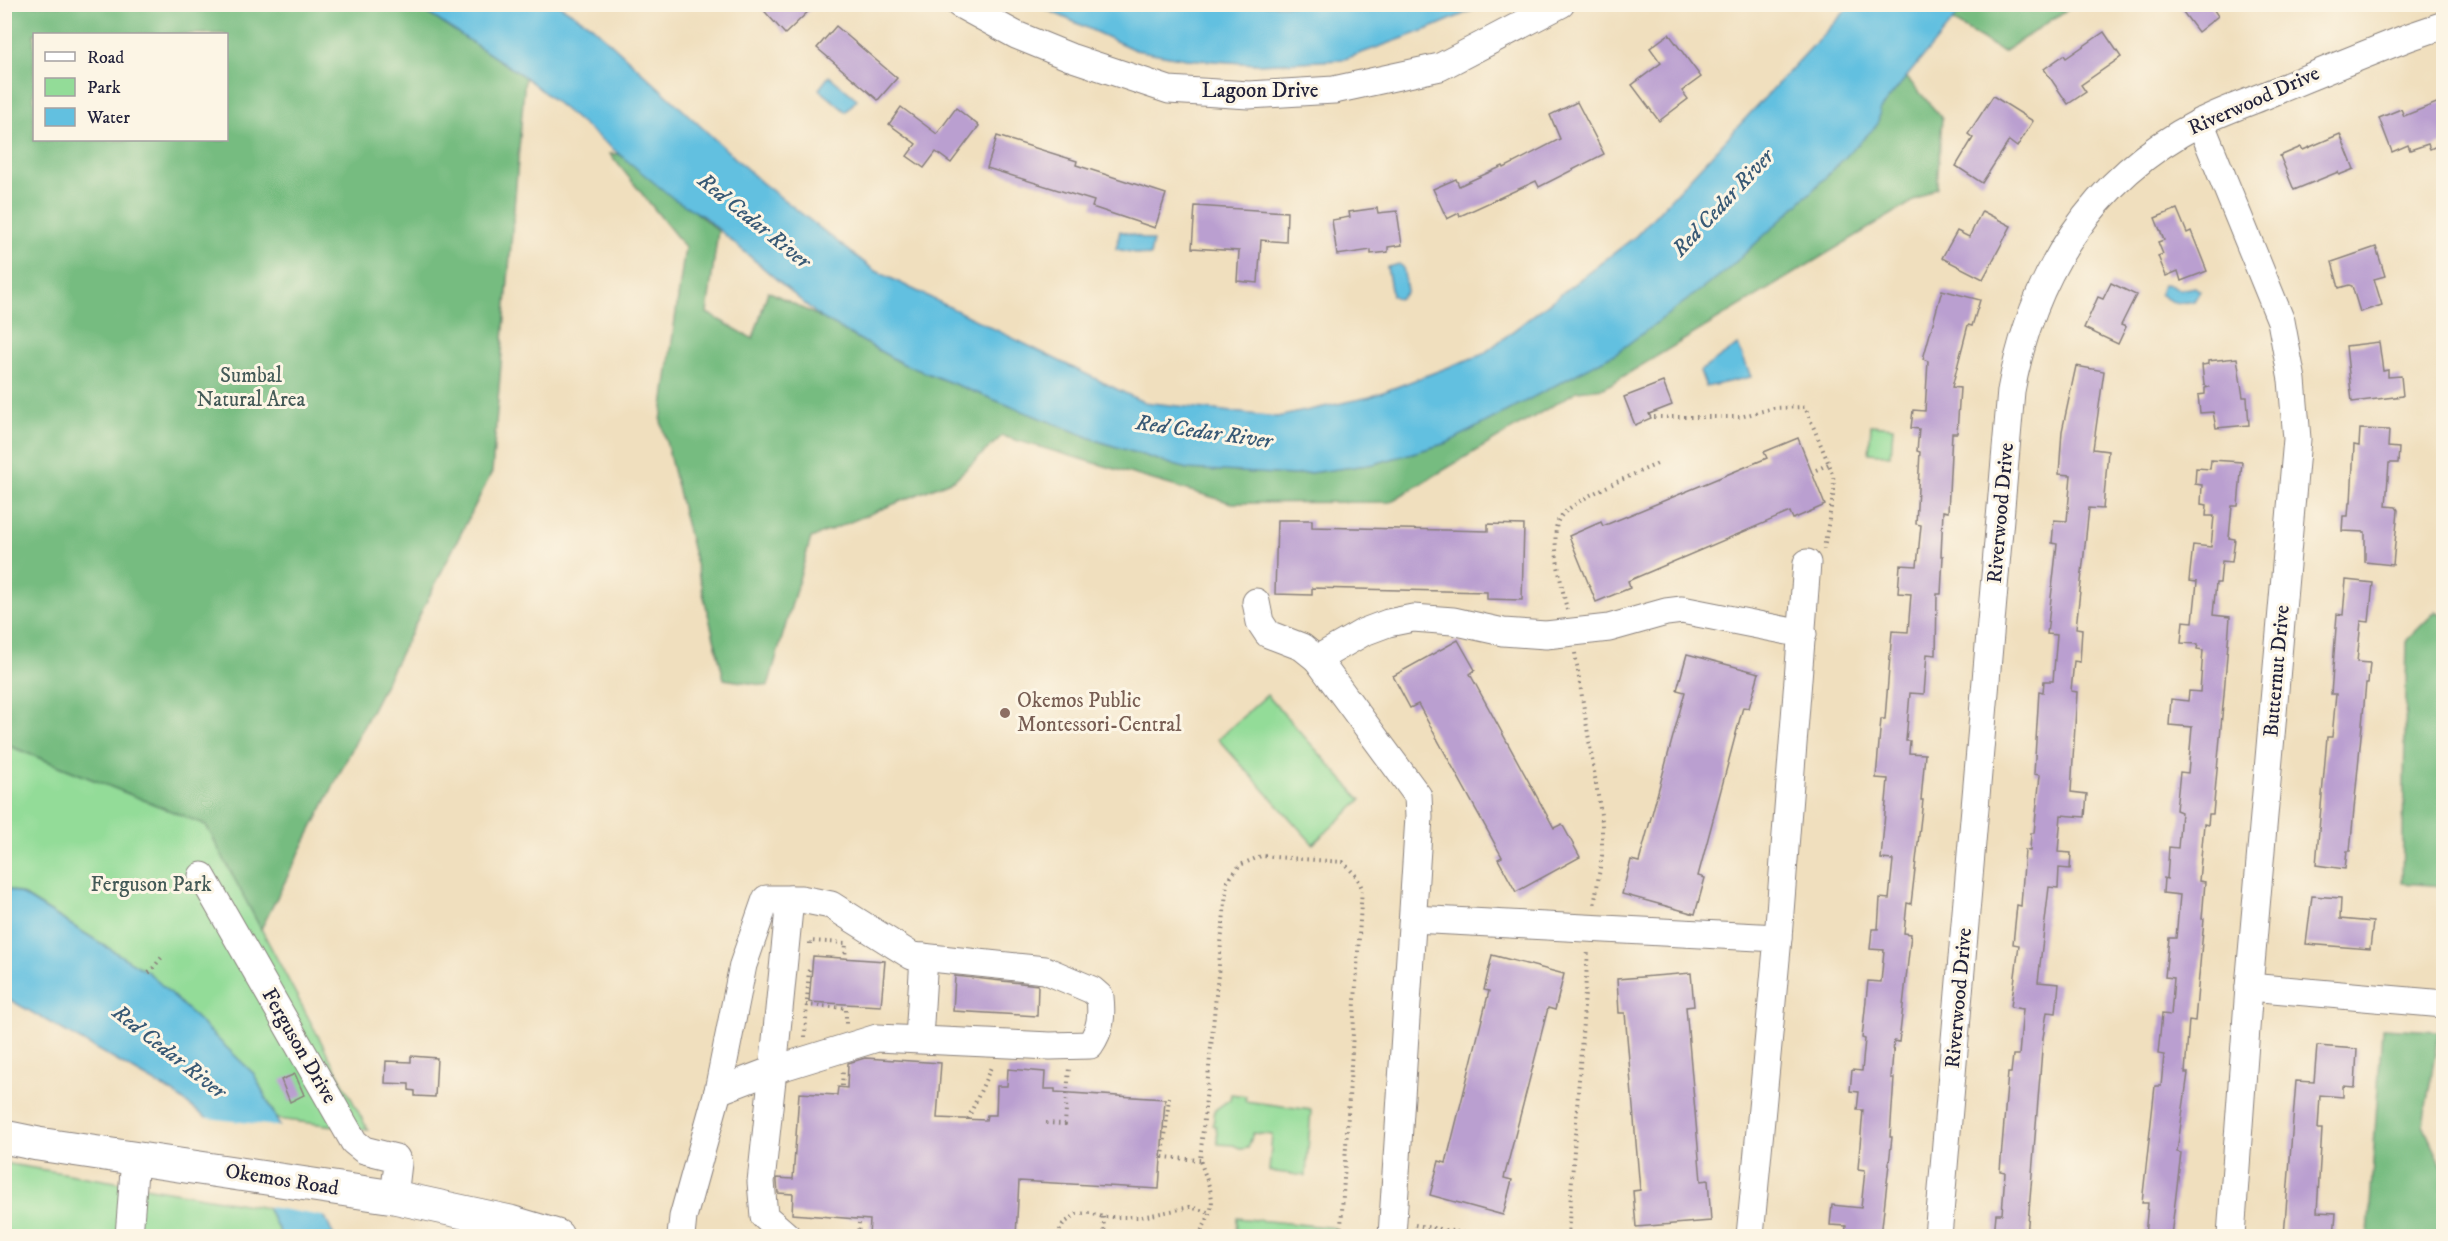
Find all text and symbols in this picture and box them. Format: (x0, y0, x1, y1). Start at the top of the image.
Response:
legend (33, 33, 228, 141)
text: Road (87, 47, 124, 69)
street label: Riverwood Drive (2184, 60, 2324, 142)
text: Park (87, 77, 121, 99)
street label: Lagoon Drive (1202, 78, 1319, 104)
text: Water (86, 107, 130, 129)
water label: Red Cedar River (1666, 142, 1781, 263)
water label: Red Cedar River (691, 167, 818, 276)
park label: Sumbal Natural Area (197, 363, 306, 413)
water label: Red Cedar River (1133, 409, 1276, 455)
street label: Riverwood Drive (1982, 441, 2020, 584)
street label: Butternut Drive (2258, 604, 2296, 738)
place label: Okemos Public Montessori-Central (1017, 688, 1182, 738)
marker: Okemos Public Montessori-Central (998, 706, 1012, 720)
park label: Ferguson Park (90, 872, 212, 898)
street label: Riverwood Drive (1940, 926, 1978, 1069)
street label: Ferguson Drive (256, 984, 343, 1108)
water label: Red Cedar River (106, 998, 233, 1106)
street label: Okemos Road (223, 1158, 341, 1202)

